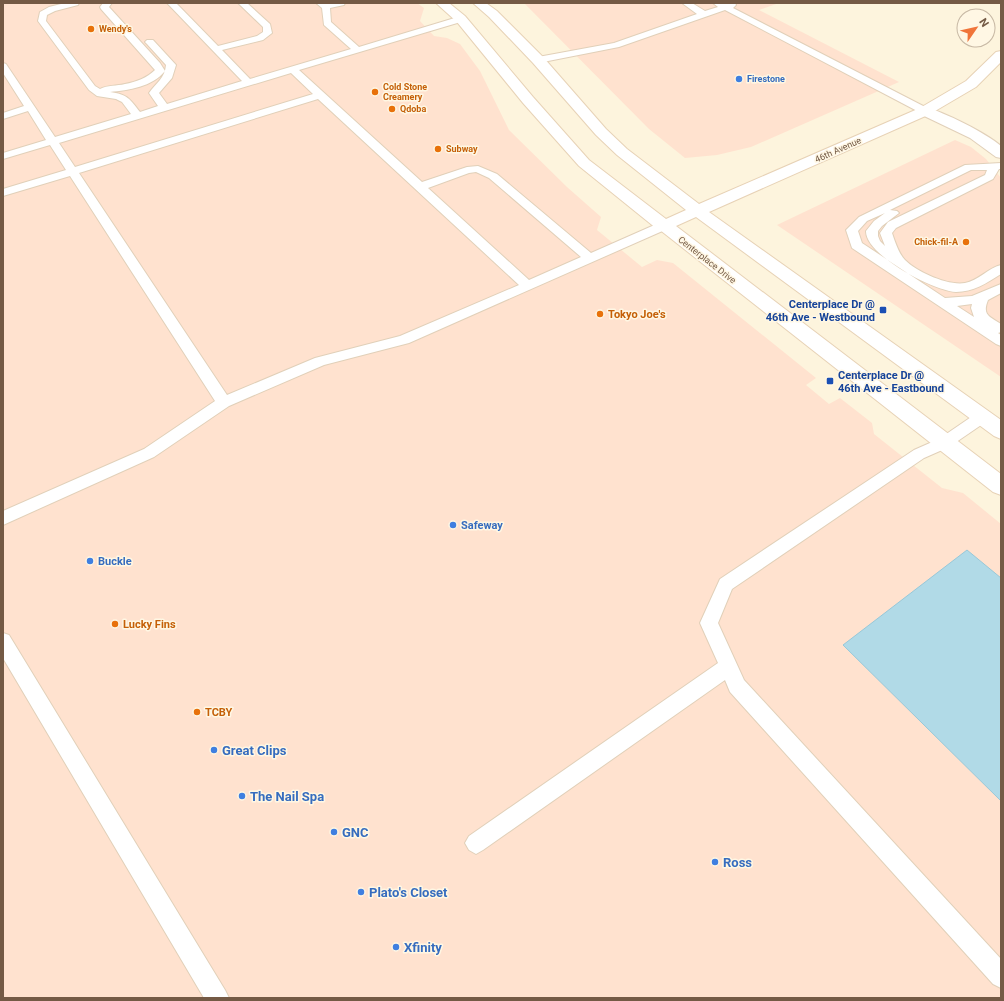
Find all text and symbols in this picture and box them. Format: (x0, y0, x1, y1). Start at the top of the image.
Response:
north arrow (956, 8, 996, 48)
text: N (976, 16, 992, 30)
marker: Wendy's (86, 24, 96, 34)
place label: Wendy's (99, 24, 132, 34)
marker: Firestone (734, 74, 744, 84)
place label: Firestone (747, 74, 785, 84)
place label: Cold Stone Creamery (383, 82, 427, 102)
marker: Cold Stone Creamery (370, 87, 380, 97)
marker: Qdoba (387, 104, 397, 114)
place label: Qdoba (400, 104, 426, 114)
street label: 46th Avenue (813, 135, 863, 165)
marker: Subway (433, 144, 443, 154)
place label: Subway (446, 144, 478, 154)
street label: Centerplace Drive (676, 234, 738, 286)
place label: Chick-fil-A (914, 237, 959, 247)
marker: Chick-fil-A (961, 237, 971, 247)
place label: Centerplace Dr @ 46th Ave - Westbound (766, 298, 875, 324)
marker: Centerplace Dr @ 46th Ave - Westbound (878, 305, 888, 315)
place label: Tokyo Joe's (608, 308, 666, 321)
marker: Tokyo Joe's (595, 309, 605, 319)
place label: Centerplace Dr @ 46th Ave - Eastbound (838, 369, 944, 395)
marker: Centerplace Dr @ 46th Ave - Eastbound (825, 376, 835, 386)
place label: Safeway (461, 519, 503, 532)
marker: Safeway (448, 520, 458, 530)
place label: Buckle (98, 555, 132, 568)
marker: Buckle (85, 556, 95, 566)
place label: Lucky Fins (123, 618, 176, 631)
marker: Lucky Fins (110, 619, 120, 629)
place label: TCBY (205, 706, 233, 719)
marker: TCBY (192, 707, 202, 717)
place label: Great Clips (222, 743, 287, 758)
marker: Great Clips (209, 745, 219, 755)
place label: The Nail Spa (250, 789, 324, 804)
marker: The Nail Spa (237, 791, 247, 801)
place label: GNC (342, 825, 369, 840)
marker: GNC (329, 827, 339, 837)
place label: Ross (723, 855, 752, 870)
marker: Ross (710, 857, 720, 867)
place label: Plato's Closet (369, 885, 448, 900)
marker: Plato's Closet (356, 887, 366, 897)
place label: Xfinity (404, 940, 442, 955)
marker: Xfinity (391, 942, 401, 952)

